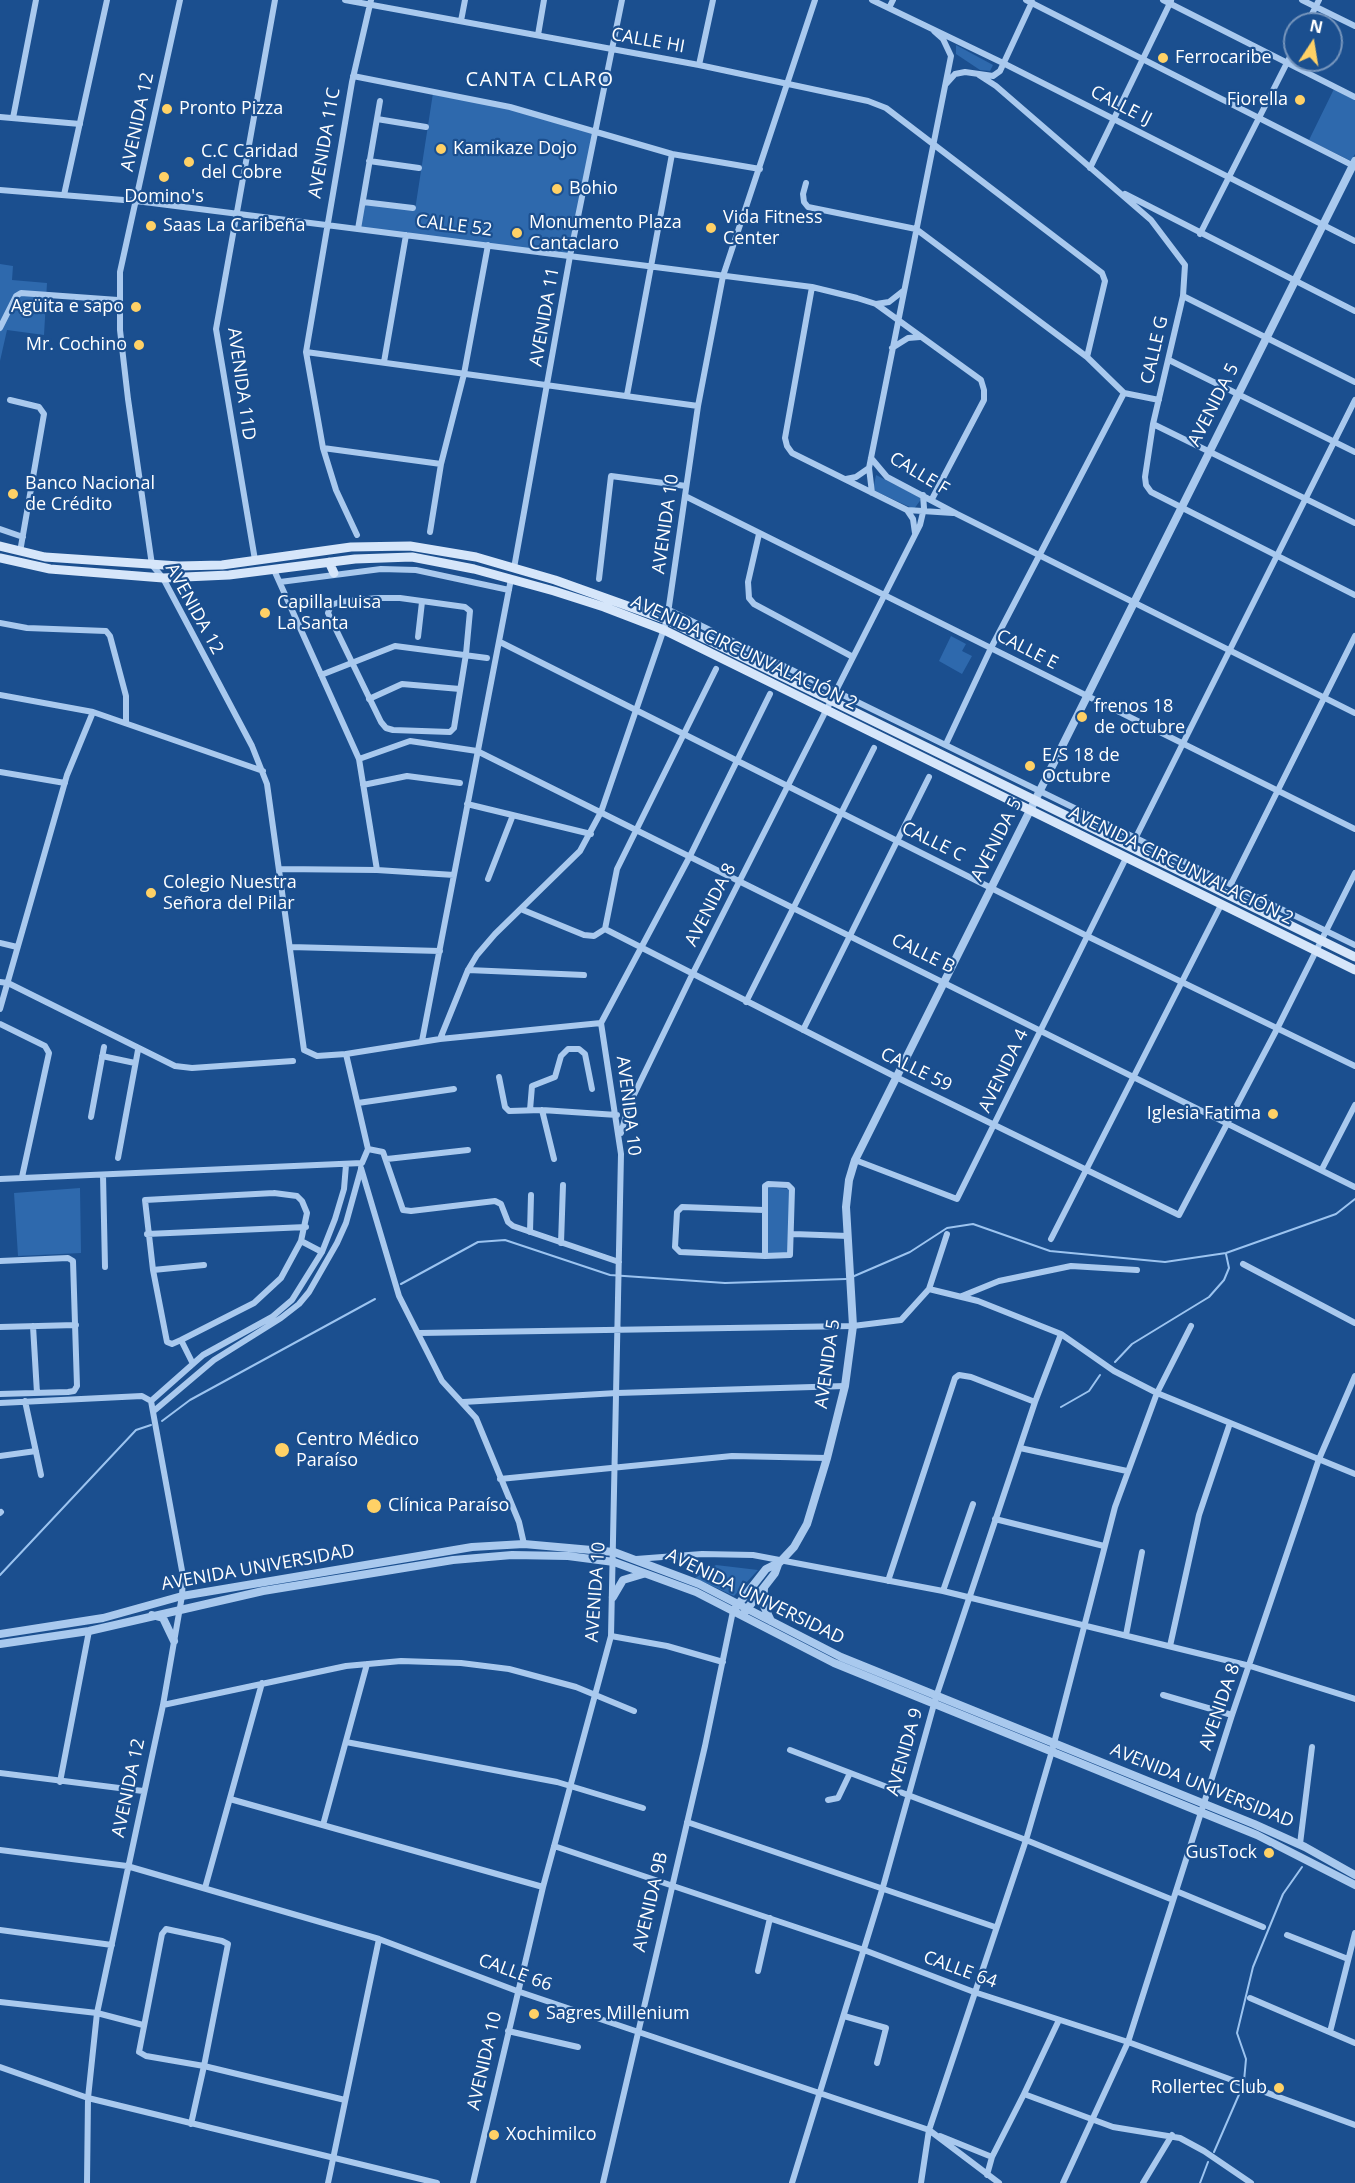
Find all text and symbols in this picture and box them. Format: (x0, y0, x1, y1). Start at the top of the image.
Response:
north arrow (1283, 12, 1343, 72)
text: N (1308, 14, 1325, 38)
street label: CALLE HI (609, 24, 687, 58)
place label: Ferrocaribe (1175, 47, 1272, 69)
marker: Ferrocaribe (1156, 51, 1170, 65)
district label: CANTA CLARO (465, 68, 615, 92)
street label: AVENIDA 12 (117, 71, 159, 173)
street label: CALLE IJ (1087, 81, 1155, 131)
street label: AVENIDA 11C (305, 86, 345, 200)
place label: Fiorella (1227, 89, 1288, 111)
marker: Fiorella (1293, 93, 1307, 107)
place label: Pronto Pizza (179, 98, 283, 120)
marker: Pronto Pizza (160, 102, 174, 116)
place label: Kamikaze Dojo (453, 138, 577, 160)
place label: C.C Caridad del Cobre (201, 141, 298, 184)
marker: Kamikaze Dojo (434, 142, 448, 156)
marker: C.C Caridad del Cobre (182, 155, 196, 169)
marker: Domino's (157, 170, 171, 184)
place label: Bohio (569, 178, 618, 200)
marker: Bohio (550, 182, 564, 196)
place label: Domino's (124, 186, 204, 208)
place label: Vida Fitness Center (723, 207, 823, 250)
street label: CALLE 52 (415, 211, 493, 241)
place label: Monumento Plaza Cantaclaro (529, 212, 682, 254)
place label: Saas La Caribeña (163, 215, 306, 237)
marker: Saas La Caribeña (144, 219, 158, 233)
marker: Vida Fitness Center (704, 221, 718, 235)
marker: Monumento Plaza Cantaclaro (510, 226, 524, 240)
street label: AVENIDA 11 (526, 266, 564, 368)
place label: Agüita e sapo (11, 296, 124, 318)
marker: Agüita e sapo (129, 300, 143, 314)
street label: CALLE G (1137, 314, 1173, 386)
street label: AVENIDA 11D (222, 326, 260, 442)
place label: Mr. Cochino (26, 334, 127, 356)
marker: Mr. Cochino (132, 338, 146, 352)
street label: AVENIDA 5 (1184, 360, 1244, 450)
street label: CALLE F (885, 448, 953, 500)
place label: Banco Nacional de Crédito (25, 473, 155, 516)
street label: AVENIDA 10 (648, 473, 684, 575)
marker: Banco Nacional de Crédito (6, 487, 20, 501)
street label: AVENIDA 12 (160, 560, 228, 658)
street label: AVENIDA CIRCUNVALACIÓN 2 (627, 591, 861, 715)
place label: Capilla Luisa La Santa (277, 592, 381, 634)
marker: Capilla Luisa La Santa (258, 606, 272, 620)
street label: CALLE E (993, 625, 1061, 675)
place label: frenos 18 de octubre (1094, 696, 1185, 738)
marker: frenos 18 de octubre (1075, 710, 1089, 724)
place label: E/S 18 de Octubre (1042, 745, 1120, 788)
marker: E/S 18 de Octubre (1023, 759, 1037, 773)
street label: AVENIDA 5 (967, 795, 1027, 885)
street label: AVENIDA CIRCUNVALACIÓN 2 (1065, 802, 1297, 930)
street label: CALLE C (898, 817, 968, 867)
street label: AVENIDA 8 (681, 860, 741, 950)
place label: Colegio Nuestra Señora del Pilar (163, 872, 297, 914)
marker: Colegio Nuestra Señora del Pilar (144, 886, 158, 900)
street label: CALLE B (888, 929, 958, 979)
street label: AVENIDA 4 (975, 1026, 1033, 1116)
street label: CALLE 59 (877, 1043, 955, 1097)
street label: AVENIDA 10 (611, 1055, 645, 1157)
place label: Iglesia Fatima (1147, 1103, 1261, 1125)
marker: Iglesia Fatima (1266, 1107, 1280, 1121)
street label: AVENIDA 5 (811, 1318, 845, 1410)
place label: Centro Médico Paraíso (296, 1429, 419, 1472)
marker: Centro Médico Paraíso (273, 1441, 291, 1459)
place label: Clínica Paraíso (388, 1495, 509, 1517)
marker: Clínica Paraíso (365, 1497, 383, 1515)
street label: AVENIDA UNIVERSIDAD (160, 1540, 356, 1596)
street label: AVENIDA 10 (582, 1541, 610, 1643)
street label: AVENIDA UNIVERSIDAD (662, 1544, 848, 1650)
street label: AVENIDA 8 (1195, 1661, 1245, 1753)
street label: AVENIDA 9 (882, 1706, 928, 1798)
street label: AVENIDA 12 (108, 1737, 150, 1839)
street label: AVENIDA UNIVERSIDAD (1107, 1739, 1297, 1833)
place label: GusTock (1185, 1842, 1257, 1864)
marker: GusTock (1262, 1846, 1276, 1860)
street label: AVENIDA 9B (629, 1850, 673, 1954)
street label: CALLE 64 (920, 1947, 1000, 1993)
street label: CALLE 66 (475, 1950, 555, 1996)
place label: Sagres Millenium (546, 2003, 690, 2025)
marker: Sagres Millenium (527, 2007, 541, 2021)
street label: AVENIDA 10 (463, 2010, 507, 2112)
place label: Rollertec Club (1151, 2077, 1267, 2099)
marker: Rollertec Club (1272, 2081, 1286, 2095)
place label: Xochimilco (506, 2124, 597, 2146)
marker: Xochimilco (487, 2128, 501, 2142)

